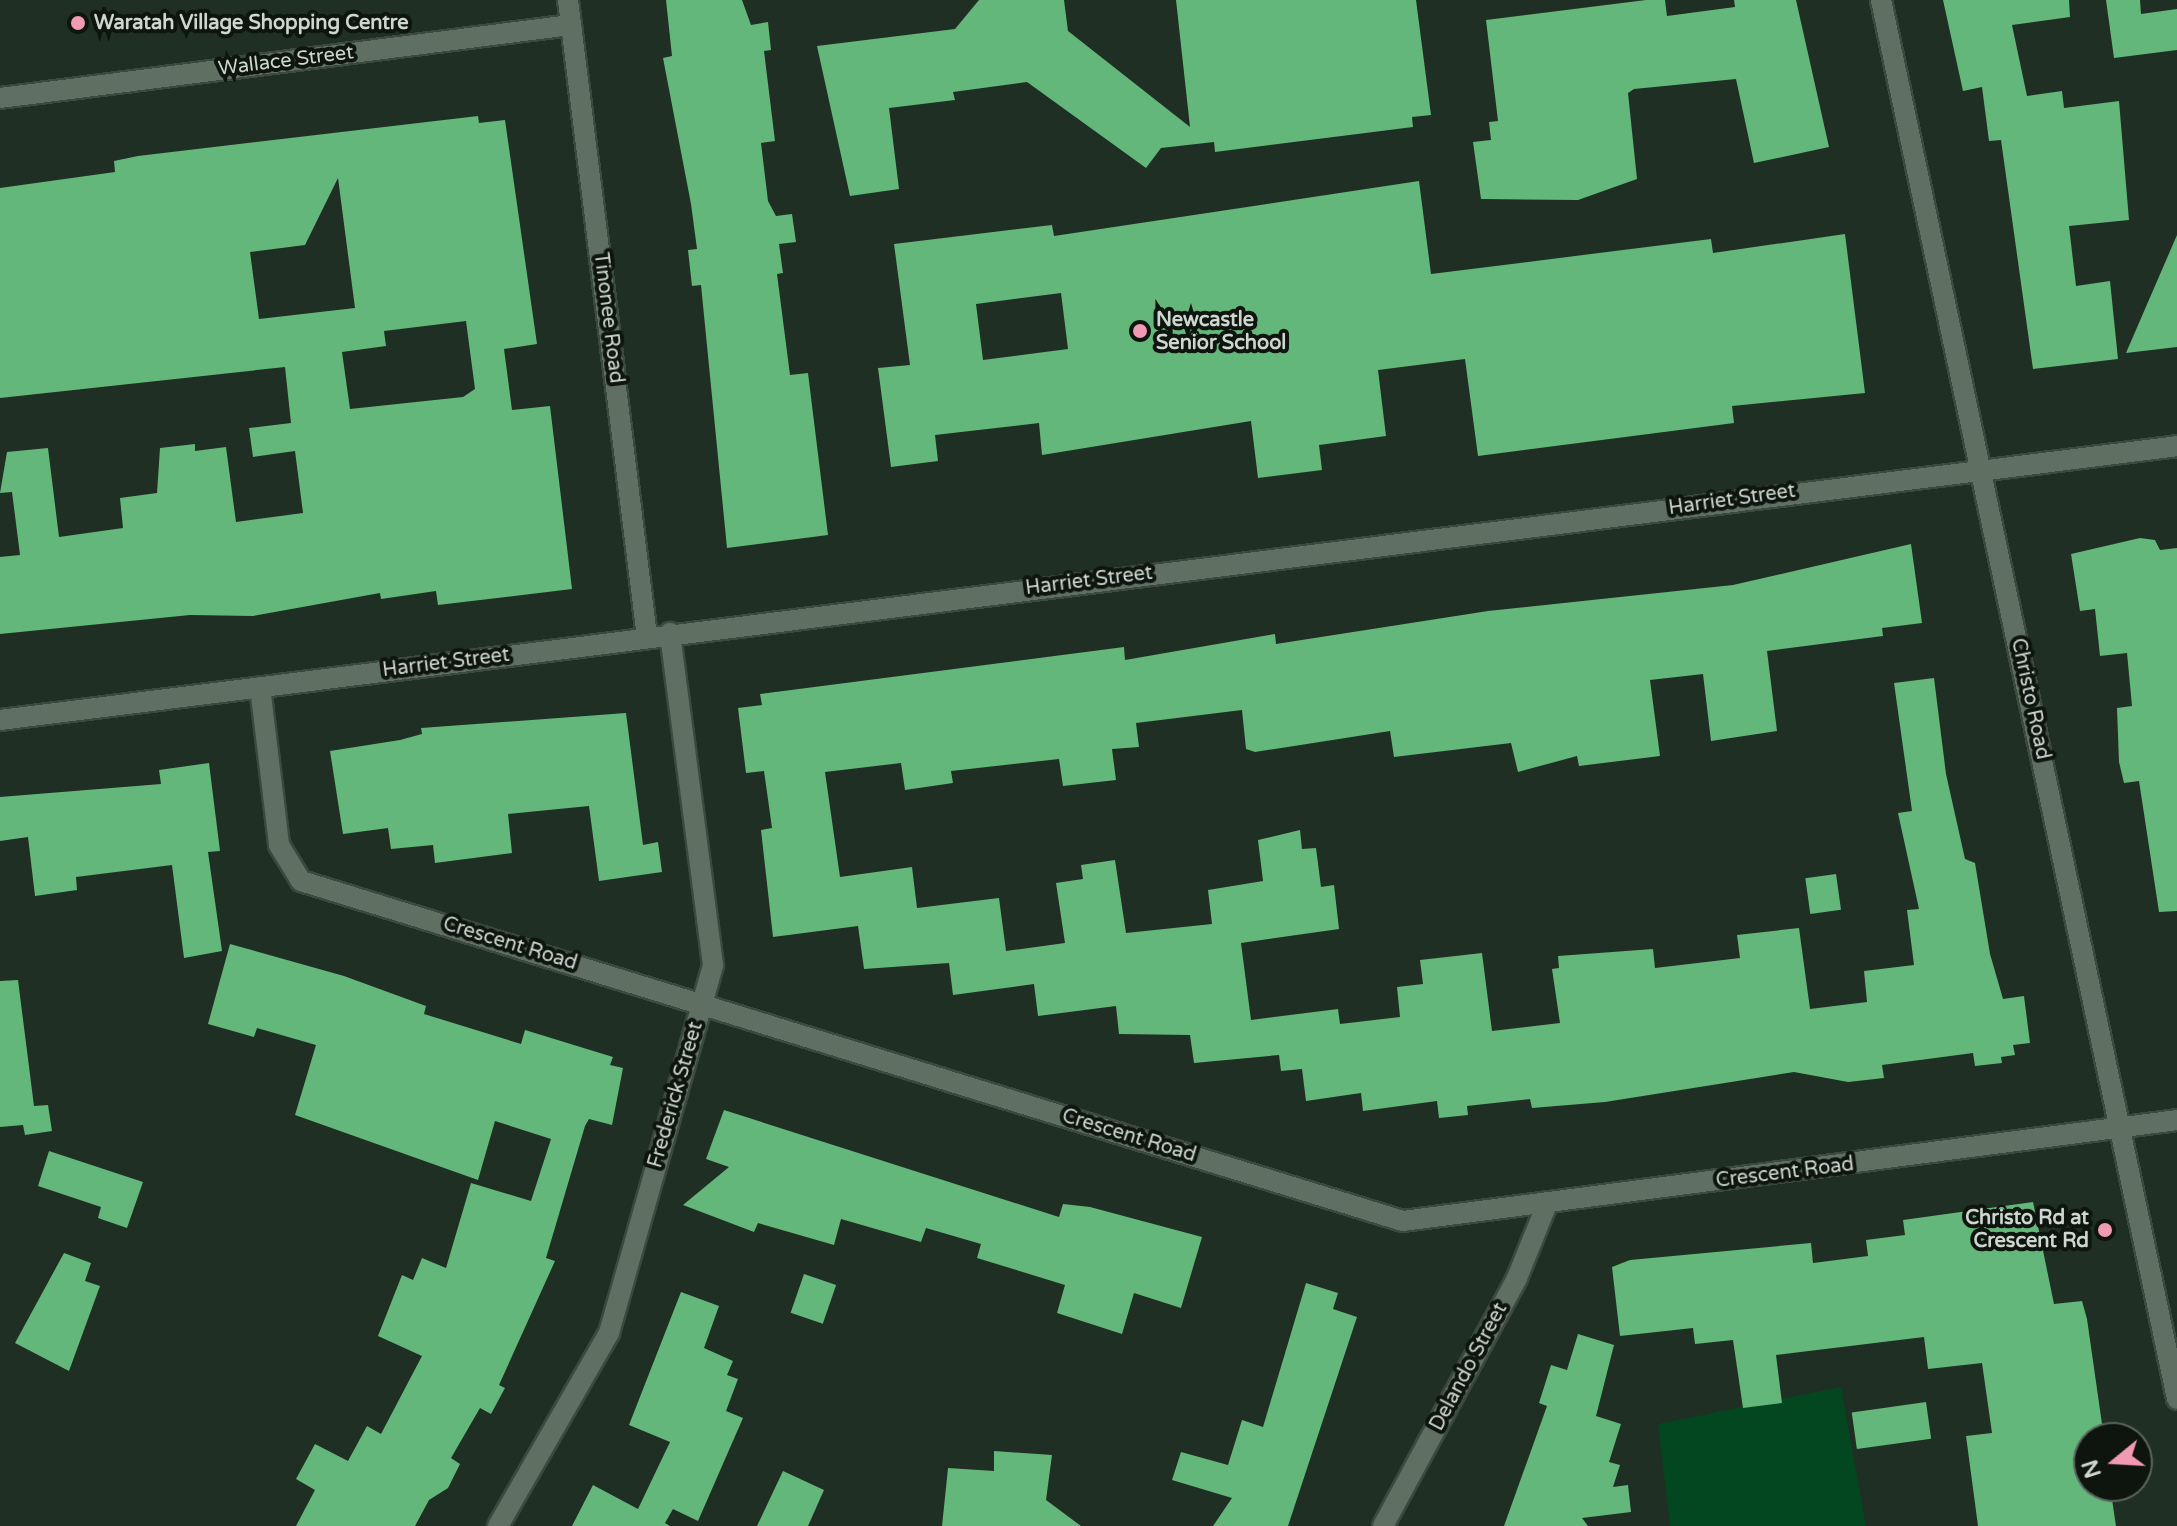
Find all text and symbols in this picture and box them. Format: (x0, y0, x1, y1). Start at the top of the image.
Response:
place label: Waratah Village Shopping Centre (94, 11, 408, 35)
marker: Waratah Village Shopping Centre (69, 14, 87, 32)
street label: Wallace Street (217, 41, 355, 81)
street label: Tinonee Road (588, 251, 628, 385)
place label: Newcastle Senior School (1156, 308, 1286, 355)
marker: Newcastle Senior School (1131, 322, 1149, 340)
street label: Harriet Street (1667, 479, 1797, 521)
street label: Harriet Street (1024, 561, 1154, 601)
street label: Christo Road (2005, 636, 2055, 762)
street label: Harriet Street (381, 643, 511, 683)
street label: Crescent Road (440, 912, 580, 976)
street label: Frederick Street (644, 1019, 708, 1171)
street label: Crescent Road (1059, 1104, 1199, 1168)
street label: Crescent Road (1715, 1153, 1855, 1193)
place label: Christo Rd at Crescent Rd (1965, 1206, 2089, 1253)
marker: Christo Rd at Crescent Rd (2096, 1221, 2114, 1239)
street label: Delando Street (1425, 1299, 1513, 1435)
north arrow (2073, 1422, 2153, 1502)
text: N (2077, 1456, 2107, 1481)

